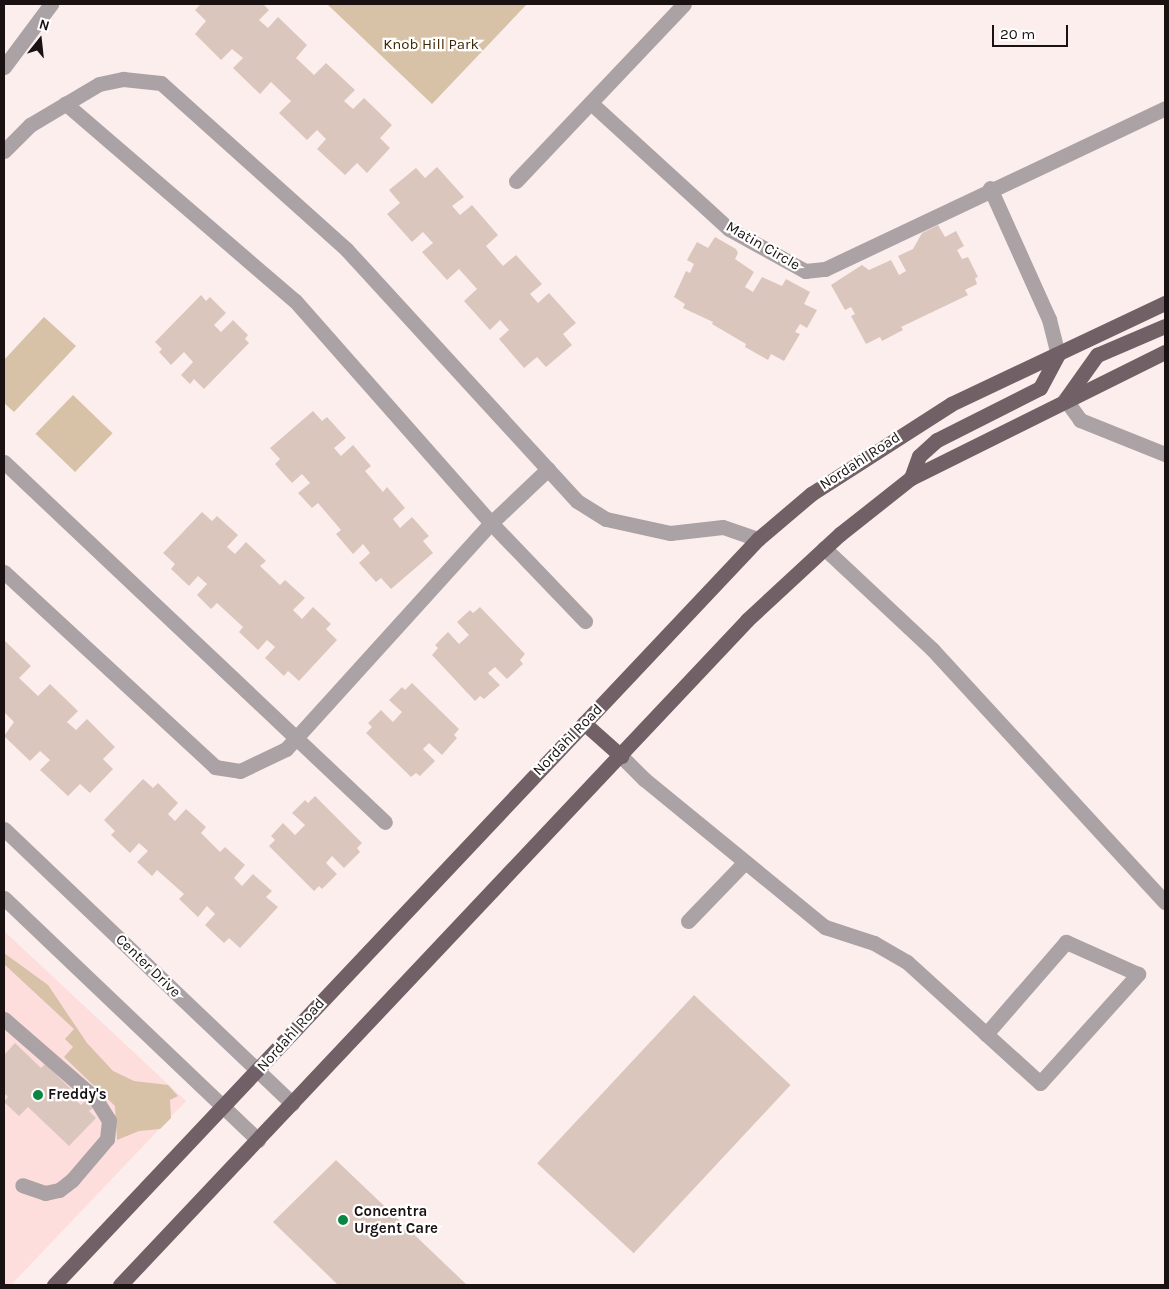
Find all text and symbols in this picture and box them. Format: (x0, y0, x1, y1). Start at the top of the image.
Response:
north arrow (15, 15, 65, 65)
scale bar (994, 15, 1070, 47)
text: N (37, 16, 51, 35)
text: 20 m (1000, 25, 1035, 43)
park label: Knob Hill Park (383, 36, 479, 54)
street label: Matin Circle (723, 218, 803, 274)
street label: Nordahl Road (816, 428, 904, 494)
street label: Nordahl Road (529, 701, 607, 779)
street label: Center Drive (112, 931, 184, 1001)
street label: Nordahl Road (253, 995, 329, 1075)
place label: Freddy's (48, 1086, 107, 1104)
marker: Freddy's (32, 1089, 44, 1101)
place label: Concentra Urgent Care (354, 1202, 438, 1237)
marker: Concentra Urgent Care (336, 1213, 350, 1227)

